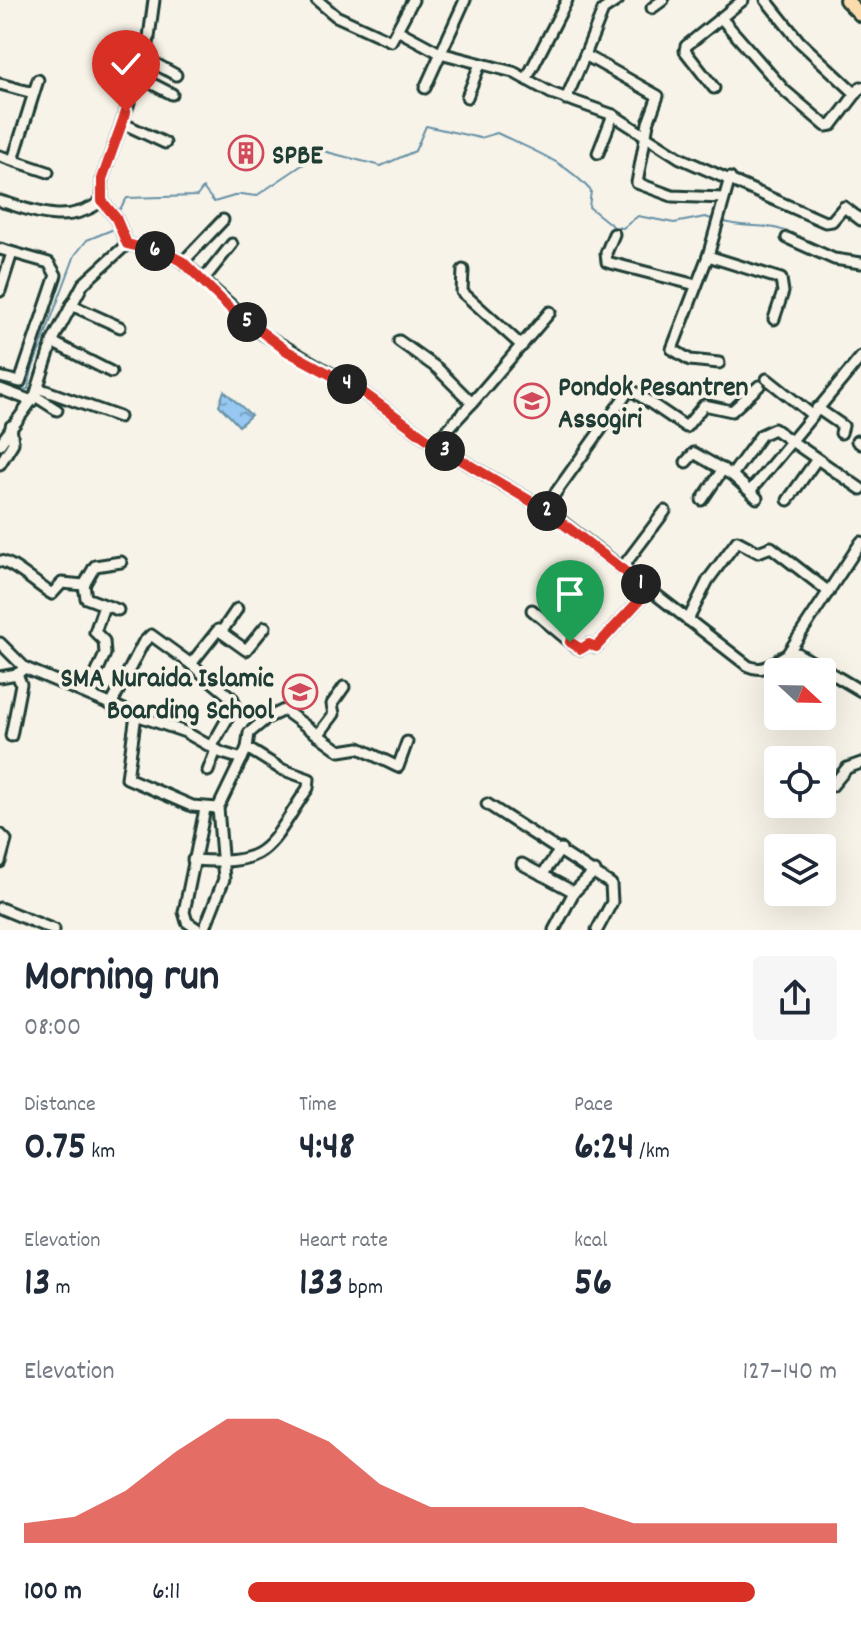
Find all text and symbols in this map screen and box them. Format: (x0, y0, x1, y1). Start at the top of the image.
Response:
pin (92, 30, 160, 112)
icon: check (104, 42, 148, 86)
building icon: SPBE (227, 134, 265, 172)
place label: SPBE (272, 138, 323, 178)
pin: 6 (135, 231, 175, 271)
text: 6 (150, 235, 160, 266)
pin: 5 (227, 302, 267, 342)
text: 5 (242, 306, 252, 337)
pin: 4 (327, 364, 367, 404)
text: 4 (342, 368, 352, 399)
place label: Pondok Pesantren Assogiri (558, 370, 749, 442)
school or university icon: Pondok Pesantren Assogiri (513, 382, 551, 420)
pin: 3 (425, 431, 465, 471)
text: 3 (440, 435, 450, 466)
pin: 2 (527, 491, 567, 531)
text: 2 (542, 495, 552, 526)
pin (536, 560, 604, 642)
pin: 1 (621, 564, 661, 604)
text: 1 (639, 568, 643, 599)
icon: arrive (548, 572, 592, 616)
north arrow (764, 658, 836, 730)
map controls (764, 658, 836, 906)
place label: SMA Nuraida Islamic Boarding School (60, 661, 274, 733)
school or university icon: SMA Nuraida Islamic Boarding School (281, 673, 319, 711)
button: locate (764, 746, 836, 818)
button: layers (764, 834, 836, 906)
text: Morning run (24, 948, 219, 1011)
button: share (753, 956, 837, 1040)
text: 08:00 (24, 1010, 81, 1047)
text: Distance (24, 1090, 96, 1121)
text: Time (299, 1090, 337, 1121)
text: Pace (574, 1090, 613, 1121)
text: 0.75 (24, 1121, 86, 1178)
text: 4:48 (299, 1121, 355, 1178)
text: 6:24 (574, 1121, 634, 1178)
text: km (86, 1137, 115, 1168)
text: /km (634, 1137, 670, 1168)
text: Elevation (24, 1226, 101, 1257)
text: Heart rate (299, 1226, 388, 1257)
text: kcal (574, 1226, 607, 1257)
text: 13 (24, 1257, 51, 1314)
text: 133 (299, 1257, 343, 1314)
text: 56 (574, 1257, 612, 1314)
text: m (51, 1273, 71, 1304)
text: bpm (343, 1273, 383, 1304)
text: Elevation (24, 1354, 114, 1391)
text: 127–140 m (743, 1354, 837, 1391)
text: 100 m (24, 1574, 82, 1611)
text: 6:11 (152, 1574, 180, 1611)

